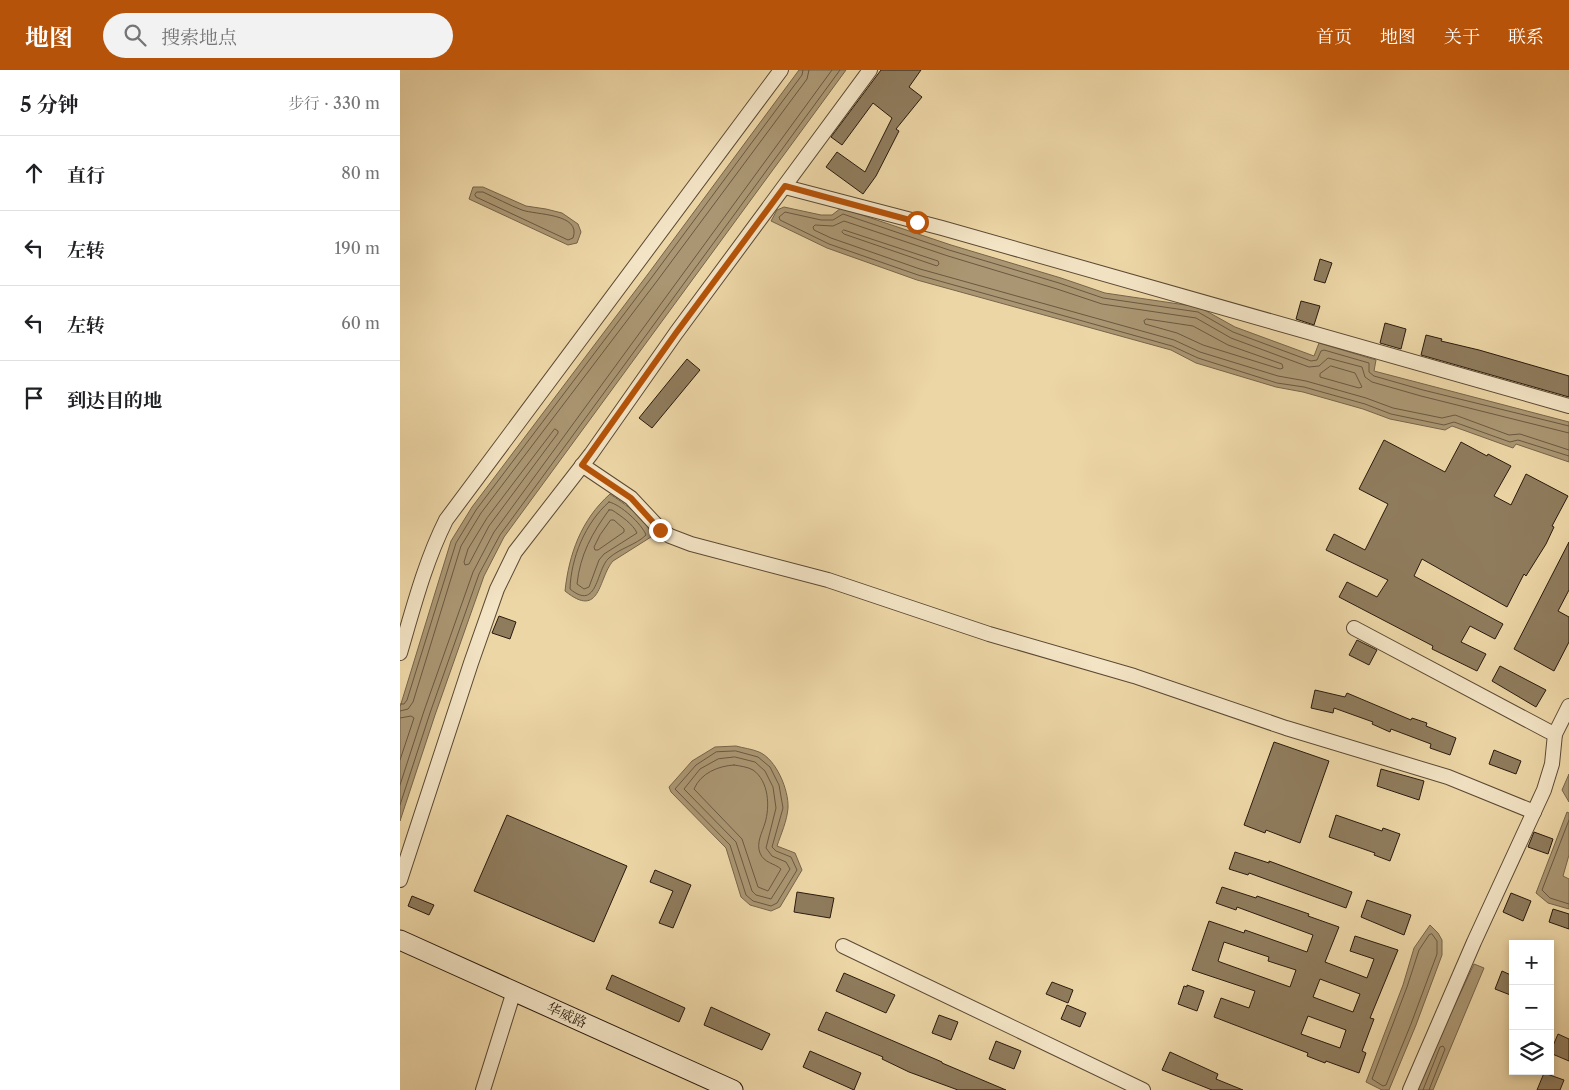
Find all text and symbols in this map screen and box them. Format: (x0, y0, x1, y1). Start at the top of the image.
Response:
search box (103, 13, 453, 58)
icon: search (121, 21, 149, 49)
text: 地图 (25, 23, 73, 52)
text: 搜索地点 (161, 26, 237, 49)
text: 首页 (1316, 26, 1352, 48)
text: 地图 (1380, 26, 1416, 48)
text: 关于 (1444, 26, 1480, 48)
text: 联系 (1508, 26, 1544, 48)
text: 5 分钟 (20, 92, 79, 117)
text: 步行 · 330 m (288, 93, 380, 113)
icon: ahead (20, 159, 48, 187)
text: 80 m (341, 163, 380, 183)
text: 直行 (67, 164, 105, 187)
route start (906, 211, 929, 234)
icon: left (20, 234, 48, 262)
text: 190 m (335, 238, 380, 258)
text: 左转 (67, 239, 105, 262)
icon: left (20, 309, 48, 337)
text: 60 m (341, 313, 380, 333)
text: 左转 (67, 314, 105, 337)
icon: arrive (20, 384, 48, 412)
text: 到达目的地 (67, 389, 162, 412)
route end (649, 519, 672, 542)
map controls (1509, 940, 1554, 1075)
button: + (1509, 940, 1554, 985)
button: − (1509, 985, 1554, 1030)
street label: 华威路 (544, 998, 590, 1032)
button: layers (1509, 1030, 1554, 1075)

